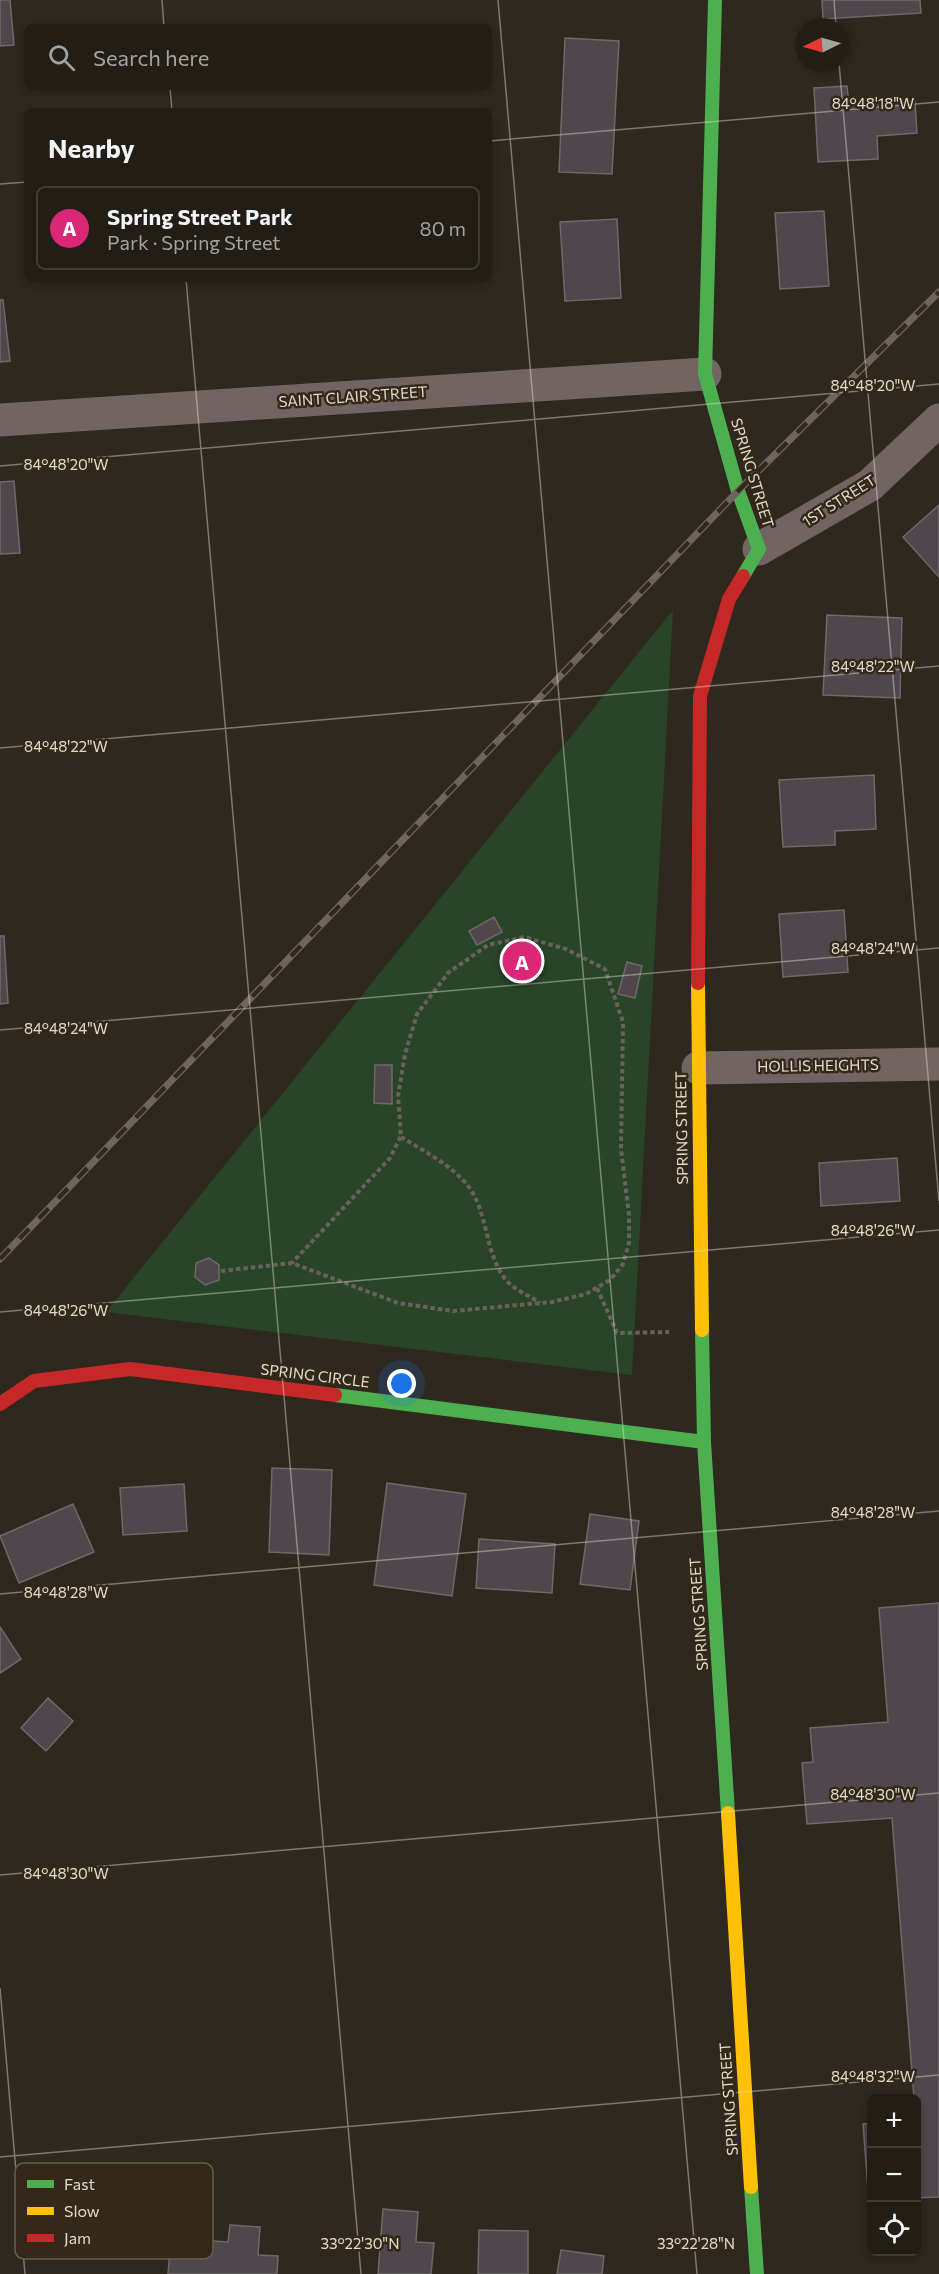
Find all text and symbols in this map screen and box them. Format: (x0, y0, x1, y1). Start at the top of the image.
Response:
north arrow (795, 18, 849, 72)
search box (24, 24, 492, 90)
icon: search (45, 41, 78, 74)
text: Search here (93, 44, 209, 71)
text: 84°48'18"W (832, 94, 914, 112)
text: Nearby (48, 132, 135, 163)
text: Spring Street Park (107, 203, 293, 230)
text: A (62, 216, 77, 240)
text: 80 m (420, 216, 466, 240)
text: Park · Spring Street (107, 230, 281, 254)
text: 84°48'20"W (830, 376, 916, 394)
street label: SAINT CLAIR STREET (278, 382, 428, 410)
street label: SPRING STREET (728, 416, 778, 530)
text: 84°48'20"W (23, 455, 109, 473)
street label: 1ST STREET (798, 470, 879, 530)
text: 84°48'22"W (831, 657, 915, 675)
text: 84°48'22"W (24, 737, 108, 755)
pin: A (502, 938, 542, 984)
text: 84°48'24"W (831, 939, 915, 957)
text: 84°48'24"W (24, 1019, 108, 1037)
street label: HOLLIS HEIGHTS (757, 1055, 879, 1075)
street label: SPRING STREET (671, 1071, 691, 1185)
text: 84°48'26"W (831, 1221, 915, 1239)
text: 84°48'26"W (24, 1301, 108, 1319)
street label: SPRING CIRCLE (260, 1359, 371, 1391)
your location (387, 1369, 416, 1398)
text: 84°48'28"W (831, 1503, 915, 1521)
street label: SPRING STREET (685, 1557, 711, 1671)
text: 84°48'28"W (24, 1583, 108, 1601)
text: 84°48'30"W (830, 1785, 916, 1803)
text: 84°48'30"W (23, 1864, 109, 1882)
street label: SPRING STREET (715, 2042, 741, 2156)
text: 84°48'32"W (831, 2067, 915, 2085)
map controls (867, 2094, 921, 2256)
button: + (867, 2094, 921, 2148)
button: − (867, 2148, 921, 2202)
legend (15, 2163, 213, 2259)
text: Fast (64, 2174, 95, 2193)
text: Slow (64, 2201, 100, 2220)
button: locate (867, 2202, 921, 2256)
text: Jam (64, 2228, 91, 2247)
text: 33°22'30"N (321, 2234, 400, 2252)
text: 33°22'28"N (657, 2234, 735, 2252)

